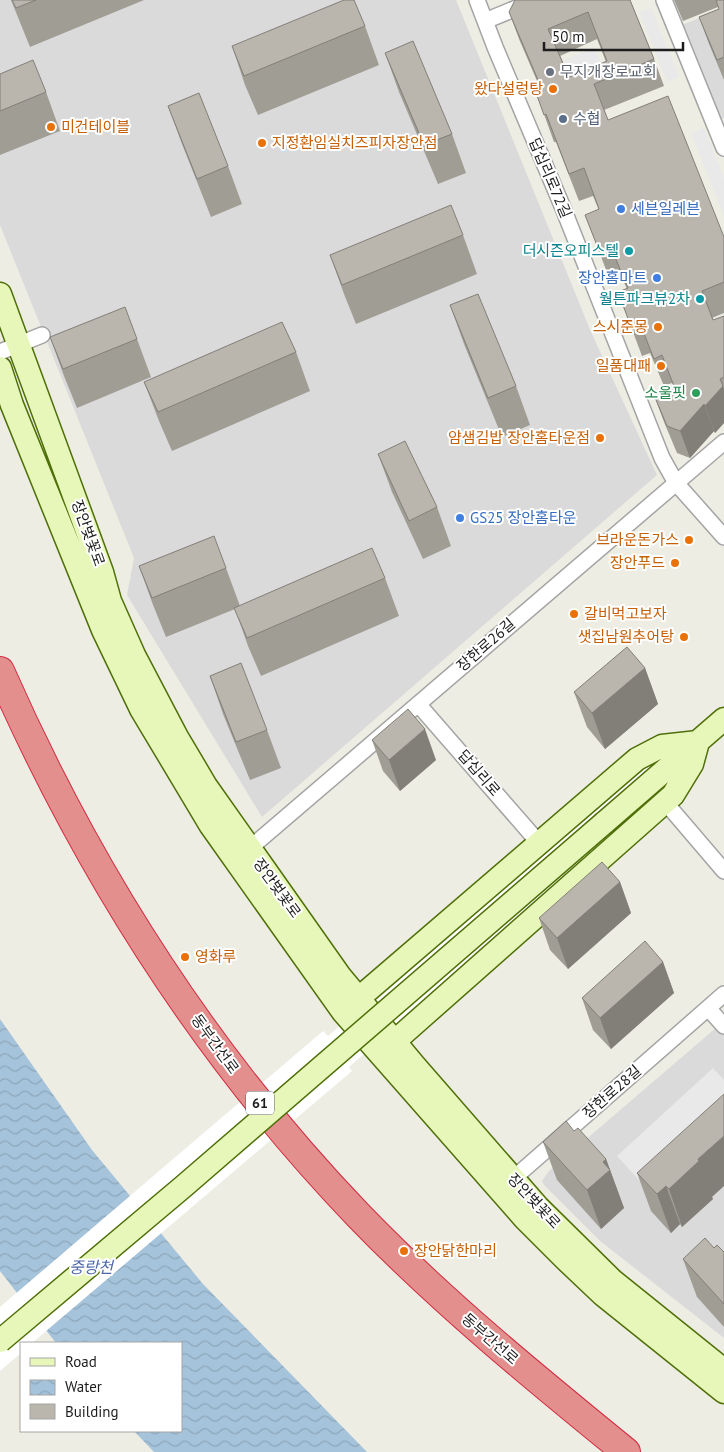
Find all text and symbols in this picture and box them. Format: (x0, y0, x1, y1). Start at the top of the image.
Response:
scale bar (544, 20, 683, 52)
text: 50 m (552, 27, 585, 46)
place label: 무지개장로교회 (560, 62, 657, 81)
marker: 무지개장로교회 (544, 66, 556, 78)
place label: 왔다설렁탕 (474, 79, 543, 98)
marker: 왔다설렁탕 (547, 83, 559, 95)
place label: 수협 (573, 109, 601, 128)
marker: 수협 (557, 113, 569, 125)
place label: 미건테이블 (61, 117, 130, 136)
marker: 미건테이블 (45, 121, 57, 133)
place label: 지정환임실치즈피자장안점 (272, 133, 438, 152)
street label: 답십리로72길 (525, 135, 576, 221)
marker: 지정환임실치즈피자장안점 (256, 137, 268, 149)
place label: 세븐일레븐 (631, 199, 700, 218)
marker: 세븐일레븐 (615, 203, 627, 215)
place label: 더시즌오피스텔 (522, 241, 619, 260)
marker: 더시즌오피스텔 (623, 245, 635, 257)
place label: 장안홈마트 (578, 268, 647, 287)
marker: 장안홈마트 (651, 272, 663, 284)
place label: 월튼파크뷰2차 (599, 289, 690, 308)
marker: 월튼파크뷰2차 (694, 293, 706, 305)
place label: 스시준몽 (593, 317, 648, 336)
marker: 스시준몽 (652, 321, 664, 333)
place label: 일품대패 (596, 356, 651, 375)
marker: 일품대패 (655, 360, 667, 372)
place label: 소울핏 (645, 383, 686, 402)
marker: 소울핏 (690, 387, 702, 399)
place label: 얌샘김밥 장안홈타운점 (448, 428, 590, 447)
marker: 얌샘김밥 장안홈타운점 (594, 432, 606, 444)
street label: 장안벚꽃로 (68, 497, 109, 569)
place label: GS25 장안홈타운 (470, 508, 577, 527)
marker: GS25 장안홈타운 (454, 512, 466, 524)
place label: 브라운돈가스 (596, 530, 679, 549)
marker: 브라운돈가스 (683, 534, 695, 546)
place label: 장안푸드 (610, 553, 665, 572)
marker: 장안푸드 (669, 557, 681, 569)
place label: 갈비먹고보자 (584, 604, 667, 623)
marker: 갈비먹고보자 (568, 608, 580, 620)
street label: 장한로26길 (452, 614, 519, 675)
place label: 샛집남원추어탕 (577, 627, 674, 646)
marker: 샛집남원추어탕 (678, 631, 690, 643)
street label: 답십리로 (454, 746, 505, 800)
street label: 장안벚꽃로 (249, 854, 305, 921)
place label: 영화루 (195, 947, 236, 966)
marker: 영화루 (179, 951, 191, 963)
street label: 동부간선로 (187, 1010, 243, 1077)
street label: 장한로28길 (578, 1061, 645, 1122)
road number: 61 (246, 1092, 274, 1114)
street label: 장안벚꽃로 (504, 1169, 565, 1232)
place label: 장안닭한마리 (414, 1241, 497, 1260)
marker: 장안닭한마리 (398, 1245, 410, 1257)
water label: 중랑천 (69, 1257, 115, 1277)
street label: 동부간선로 (458, 1309, 523, 1368)
legend (20, 1342, 182, 1432)
text: Road (65, 1352, 97, 1371)
text: Water (65, 1377, 102, 1396)
text: Building (65, 1402, 119, 1421)

